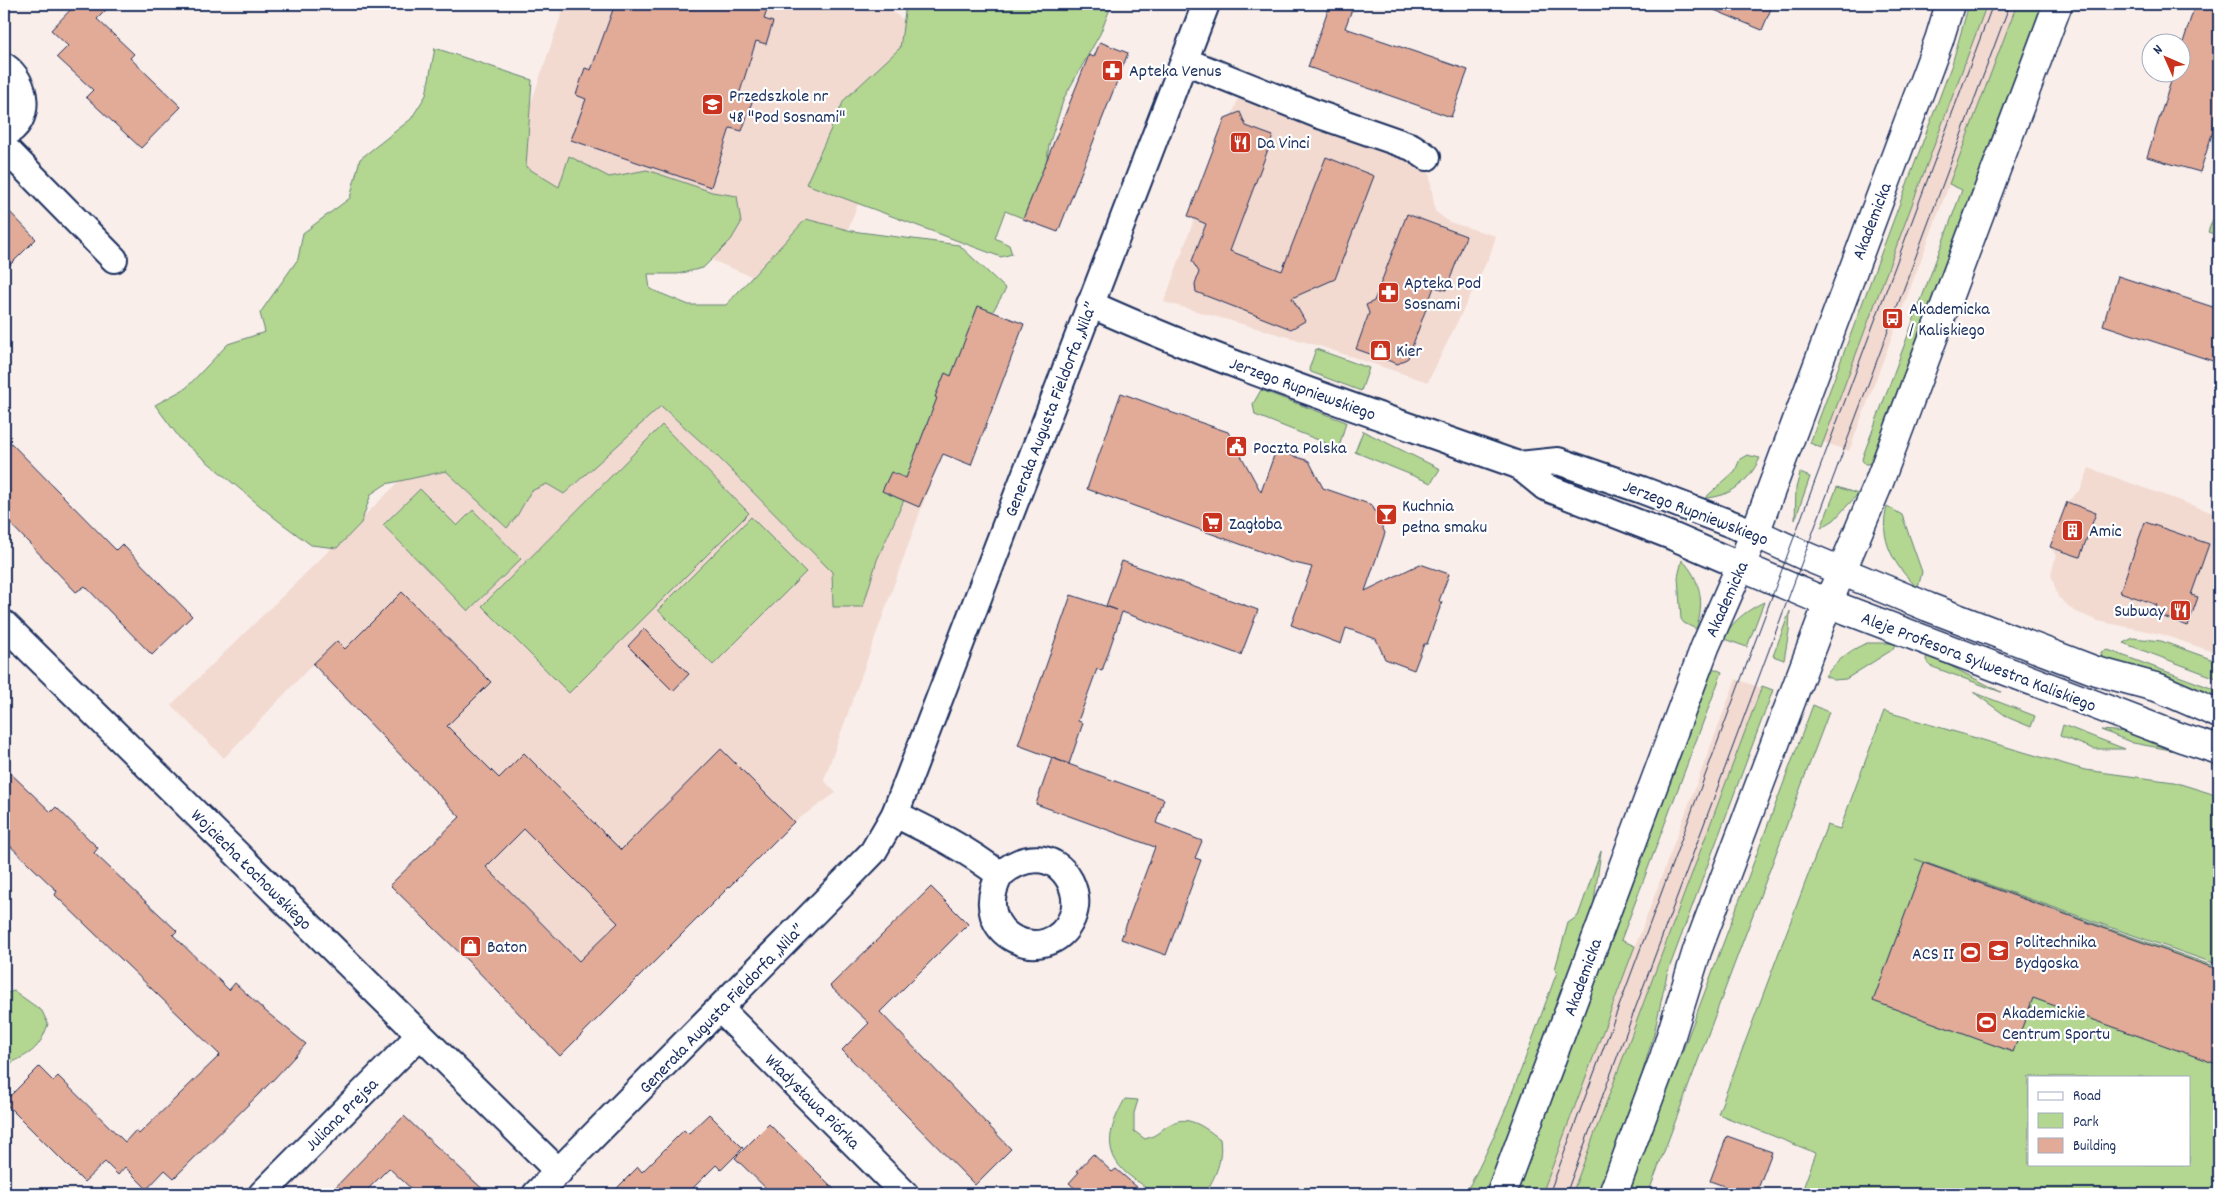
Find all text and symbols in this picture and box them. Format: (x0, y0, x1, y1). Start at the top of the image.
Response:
north arrow (2140, 32, 2190, 82)
text: N (2149, 41, 2168, 60)
pharmacy icon: Apteka Venus (1101, 58, 1125, 82)
place label: Apteka Venus (1129, 60, 1222, 85)
place label: Przedszkole nr 48 "Pod Sosnami" (729, 85, 845, 131)
school or university icon: Przedszkole nr 48 "Pod Sosnami" (701, 93, 725, 117)
restaurant icon: Da Vinci (1229, 130, 1253, 154)
place label: Da Vinci (1257, 132, 1310, 157)
street label: Akademicka (1847, 179, 1900, 264)
place label: Apteka Pod Sosnami (1404, 272, 1481, 318)
pharmacy icon: Apteka Pod Sosnami (1376, 280, 1400, 304)
place label: Akademicka / Kaliskiego (1909, 298, 1990, 344)
street label: Generała Augusta Fieldorfa „Nila” (1000, 299, 1105, 521)
bus stop icon: Akademicka / Kaliskiego (1881, 306, 1905, 330)
shop icon: Kier (1368, 338, 1392, 362)
place label: Kier (1396, 340, 1423, 365)
street label: Jerzego Rupniewskiego (1226, 352, 1379, 428)
public building icon: Poczta Polska (1225, 435, 1249, 459)
place label: Poczta Polska (1253, 437, 1347, 462)
street label: Jerzego Rupniewskiego (1619, 475, 1771, 554)
place label: Kuchnia pełna smaku (1402, 495, 1487, 541)
bar icon: Kuchnia pełna smaku (1374, 503, 1398, 527)
supermarket icon: Zagłoba (1201, 511, 1225, 535)
place label: Zagłoba (1229, 513, 1283, 538)
building icon: Amic (2061, 518, 2085, 542)
place label: Amic (2089, 520, 2122, 545)
street label: Akademicka (1700, 558, 1756, 642)
restaurant icon: Subway (2169, 598, 2193, 622)
place label: Subway (2114, 600, 2166, 625)
street label: Aleje Profesora Sylwestra Kaliskiego (1857, 607, 2099, 720)
street label: Wojciecha Łochowskiego (184, 805, 316, 937)
street label: Generała Augusta Fieldorfa „Nila” (635, 919, 811, 1100)
place label: Politechnika Bydgoska (2015, 931, 2097, 977)
shop icon: Baton (459, 934, 483, 958)
street label: Akademicka (1559, 935, 1610, 1020)
place label: Baton (487, 936, 527, 961)
school or university icon: Politechnika Bydgoska (1987, 939, 2011, 963)
sports icon: ACS II (1958, 941, 1982, 965)
place label: ACS II (1912, 943, 1954, 968)
place label: Akademickie Centrum Sportu (2002, 1002, 2110, 1048)
sports icon: Akademickie Centrum Sportu (1974, 1010, 1998, 1034)
street label: Władysława Piórka (758, 1049, 865, 1156)
street label: Juliana Prejsa (300, 1073, 385, 1158)
legend (2028, 1076, 2190, 1166)
text: Road (2073, 1086, 2101, 1108)
text: Park (2073, 1112, 2099, 1134)
text: Building (2073, 1136, 2116, 1158)

